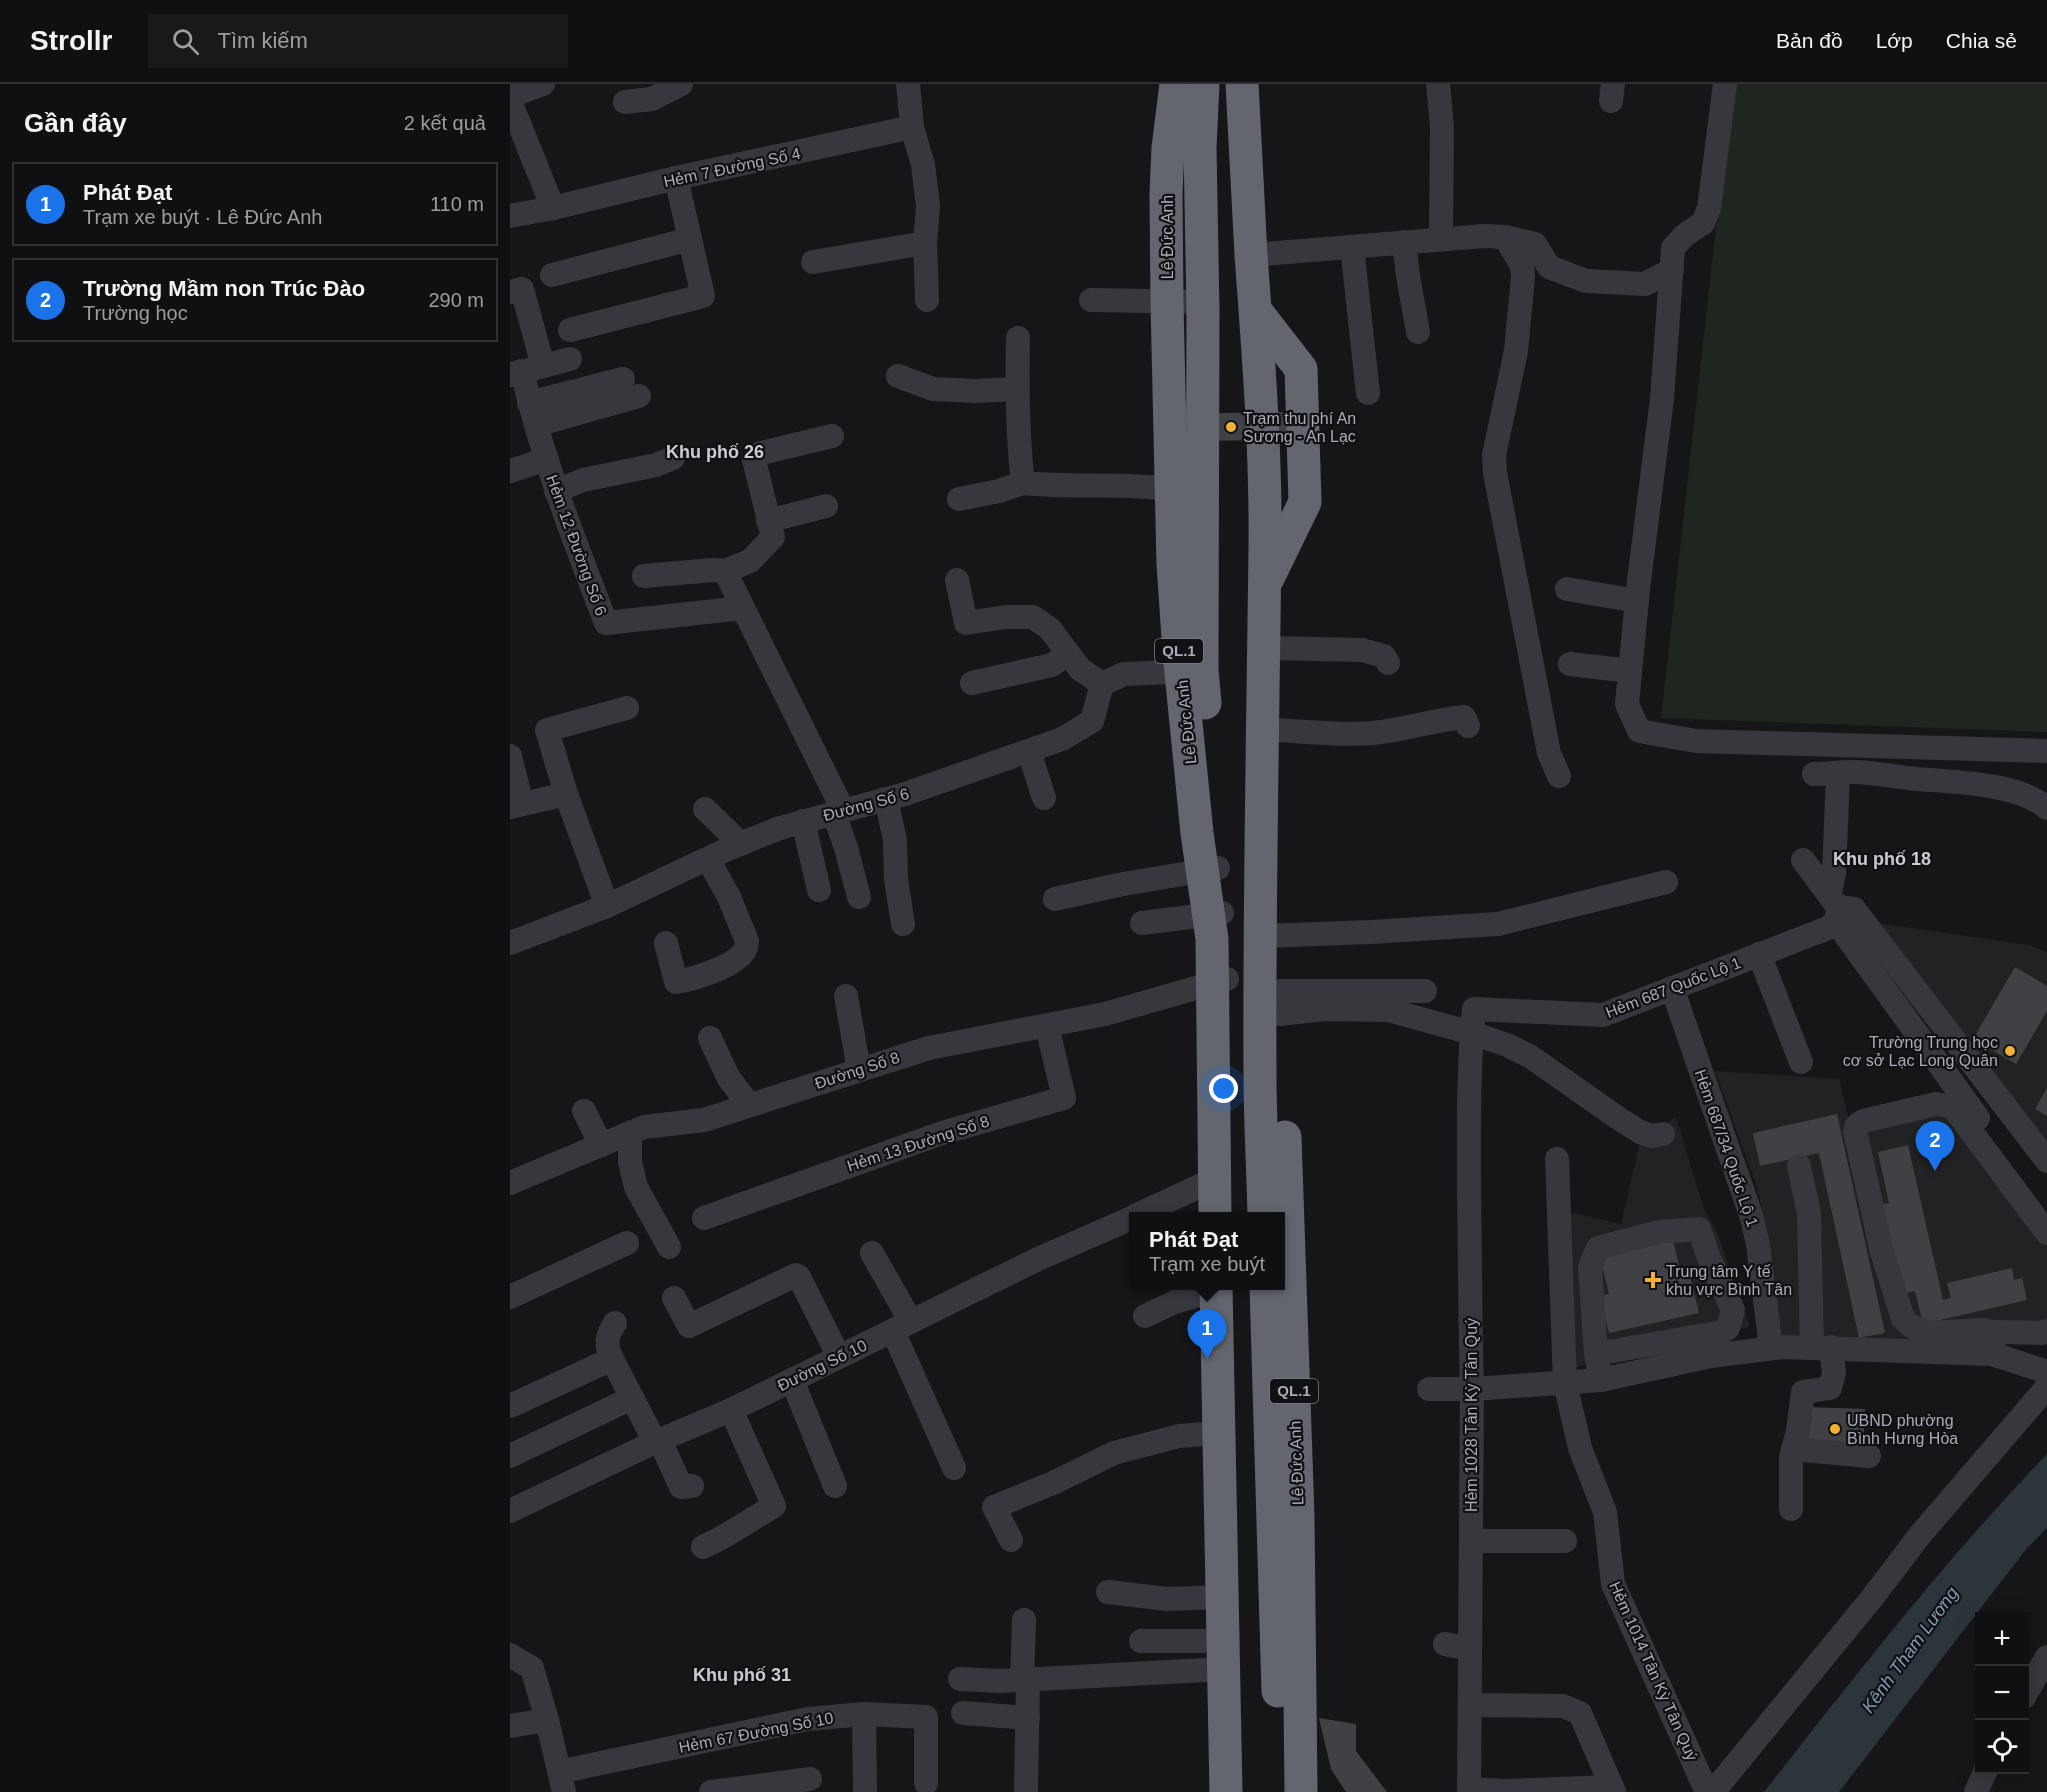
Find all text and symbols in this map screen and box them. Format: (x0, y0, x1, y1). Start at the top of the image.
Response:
search box (148, 14, 568, 68)
text: Strollr (30, 25, 112, 56)
icon: search (169, 25, 202, 58)
text: Tìm kiếm (217, 28, 308, 53)
text: Bản đồ (1776, 29, 1843, 52)
text: Lớp (1876, 29, 1913, 52)
text: Chia sẻ (1946, 29, 2017, 52)
text: Gần đây (24, 108, 127, 138)
text: 2 kết quả (404, 112, 486, 134)
street label: Hẻm 7 Đường Số 4 (662, 145, 802, 190)
text: Phát Đạt (83, 180, 172, 205)
text: 1 (40, 193, 51, 215)
text: 110 m (430, 193, 484, 215)
street label: Lê Đức Anh (1159, 195, 1176, 279)
text: Trạm xe buýt · Lê Đức Anh (83, 206, 322, 228)
text: Trường Mầm non Trúc Đào (83, 276, 365, 301)
text: 2 (40, 289, 51, 311)
text: 290 m (428, 289, 484, 311)
text: Trường học (83, 302, 188, 324)
place label: Trạm thu phí An Sương - An Lạc (1243, 410, 1356, 445)
marker: Trạm thu phí An Sương - An Lạc (1224, 420, 1238, 434)
district label: Khu phố 26 (666, 442, 764, 462)
street label: Hẻm 12 Đường Số 6 (543, 473, 610, 618)
road number: QL.1 (1155, 639, 1203, 663)
street label: Lê Đức Anh (1174, 679, 1199, 765)
street label: Đường Số 6 (821, 785, 911, 824)
district label: Khu phố 18 (1833, 849, 1931, 869)
street label: Hẻm 687 Quốc Lộ 1 (1603, 954, 1743, 1021)
place label: Trường Trung học cơ sở Lạc Long Quân (1843, 1034, 1998, 1069)
marker: Trường Trung học cơ sở Lạc Long Quân (2003, 1044, 2017, 1058)
street label: Đường Số 8 (813, 1049, 902, 1092)
street label: Hẻm 687/34 Quốc Lộ 1 (1692, 1067, 1762, 1229)
your location (1209, 1074, 1238, 1103)
street label: Hẻm 13 Đường Số 8 (845, 1112, 991, 1174)
pin: 2 (1916, 1122, 1954, 1171)
popup (1129, 1212, 1285, 1290)
text: Phát Đạt (1149, 1227, 1238, 1252)
text: Trạm xe buýt (1149, 1253, 1265, 1275)
place label: Trung tâm Y tế khu vực Bình Tân (1666, 1263, 1792, 1298)
marker: Trung tâm Y tế khu vực Bình Tân (1644, 1271, 1662, 1289)
pin: 1 (1188, 1310, 1226, 1359)
street label: Hẻm 1028 Tân Kỳ Tân Quý (1463, 1318, 1480, 1512)
street label: Đường Số 10 (775, 1337, 870, 1394)
road number: QL.1 (1270, 1379, 1318, 1403)
place label: UBND phường Bình Hưng Hòa (1847, 1412, 1958, 1447)
street label: Lê Đức Anh (1287, 1420, 1306, 1506)
marker: UBND phường Bình Hưng Hòa (1828, 1422, 1842, 1436)
street label: Hẻm 1014 Tân Kỳ Tân Quý (1606, 1579, 1701, 1763)
water label: Kênh Tham Lương (1858, 1583, 1962, 1717)
map controls (1975, 1612, 2029, 1774)
button: + (1975, 1612, 2029, 1666)
district label: Khu phố 31 (693, 1665, 791, 1685)
button: − (1975, 1666, 2029, 1720)
street label: Hẻm 67 Đường Số 10 (677, 1709, 835, 1756)
button: locate (1975, 1720, 2029, 1774)

